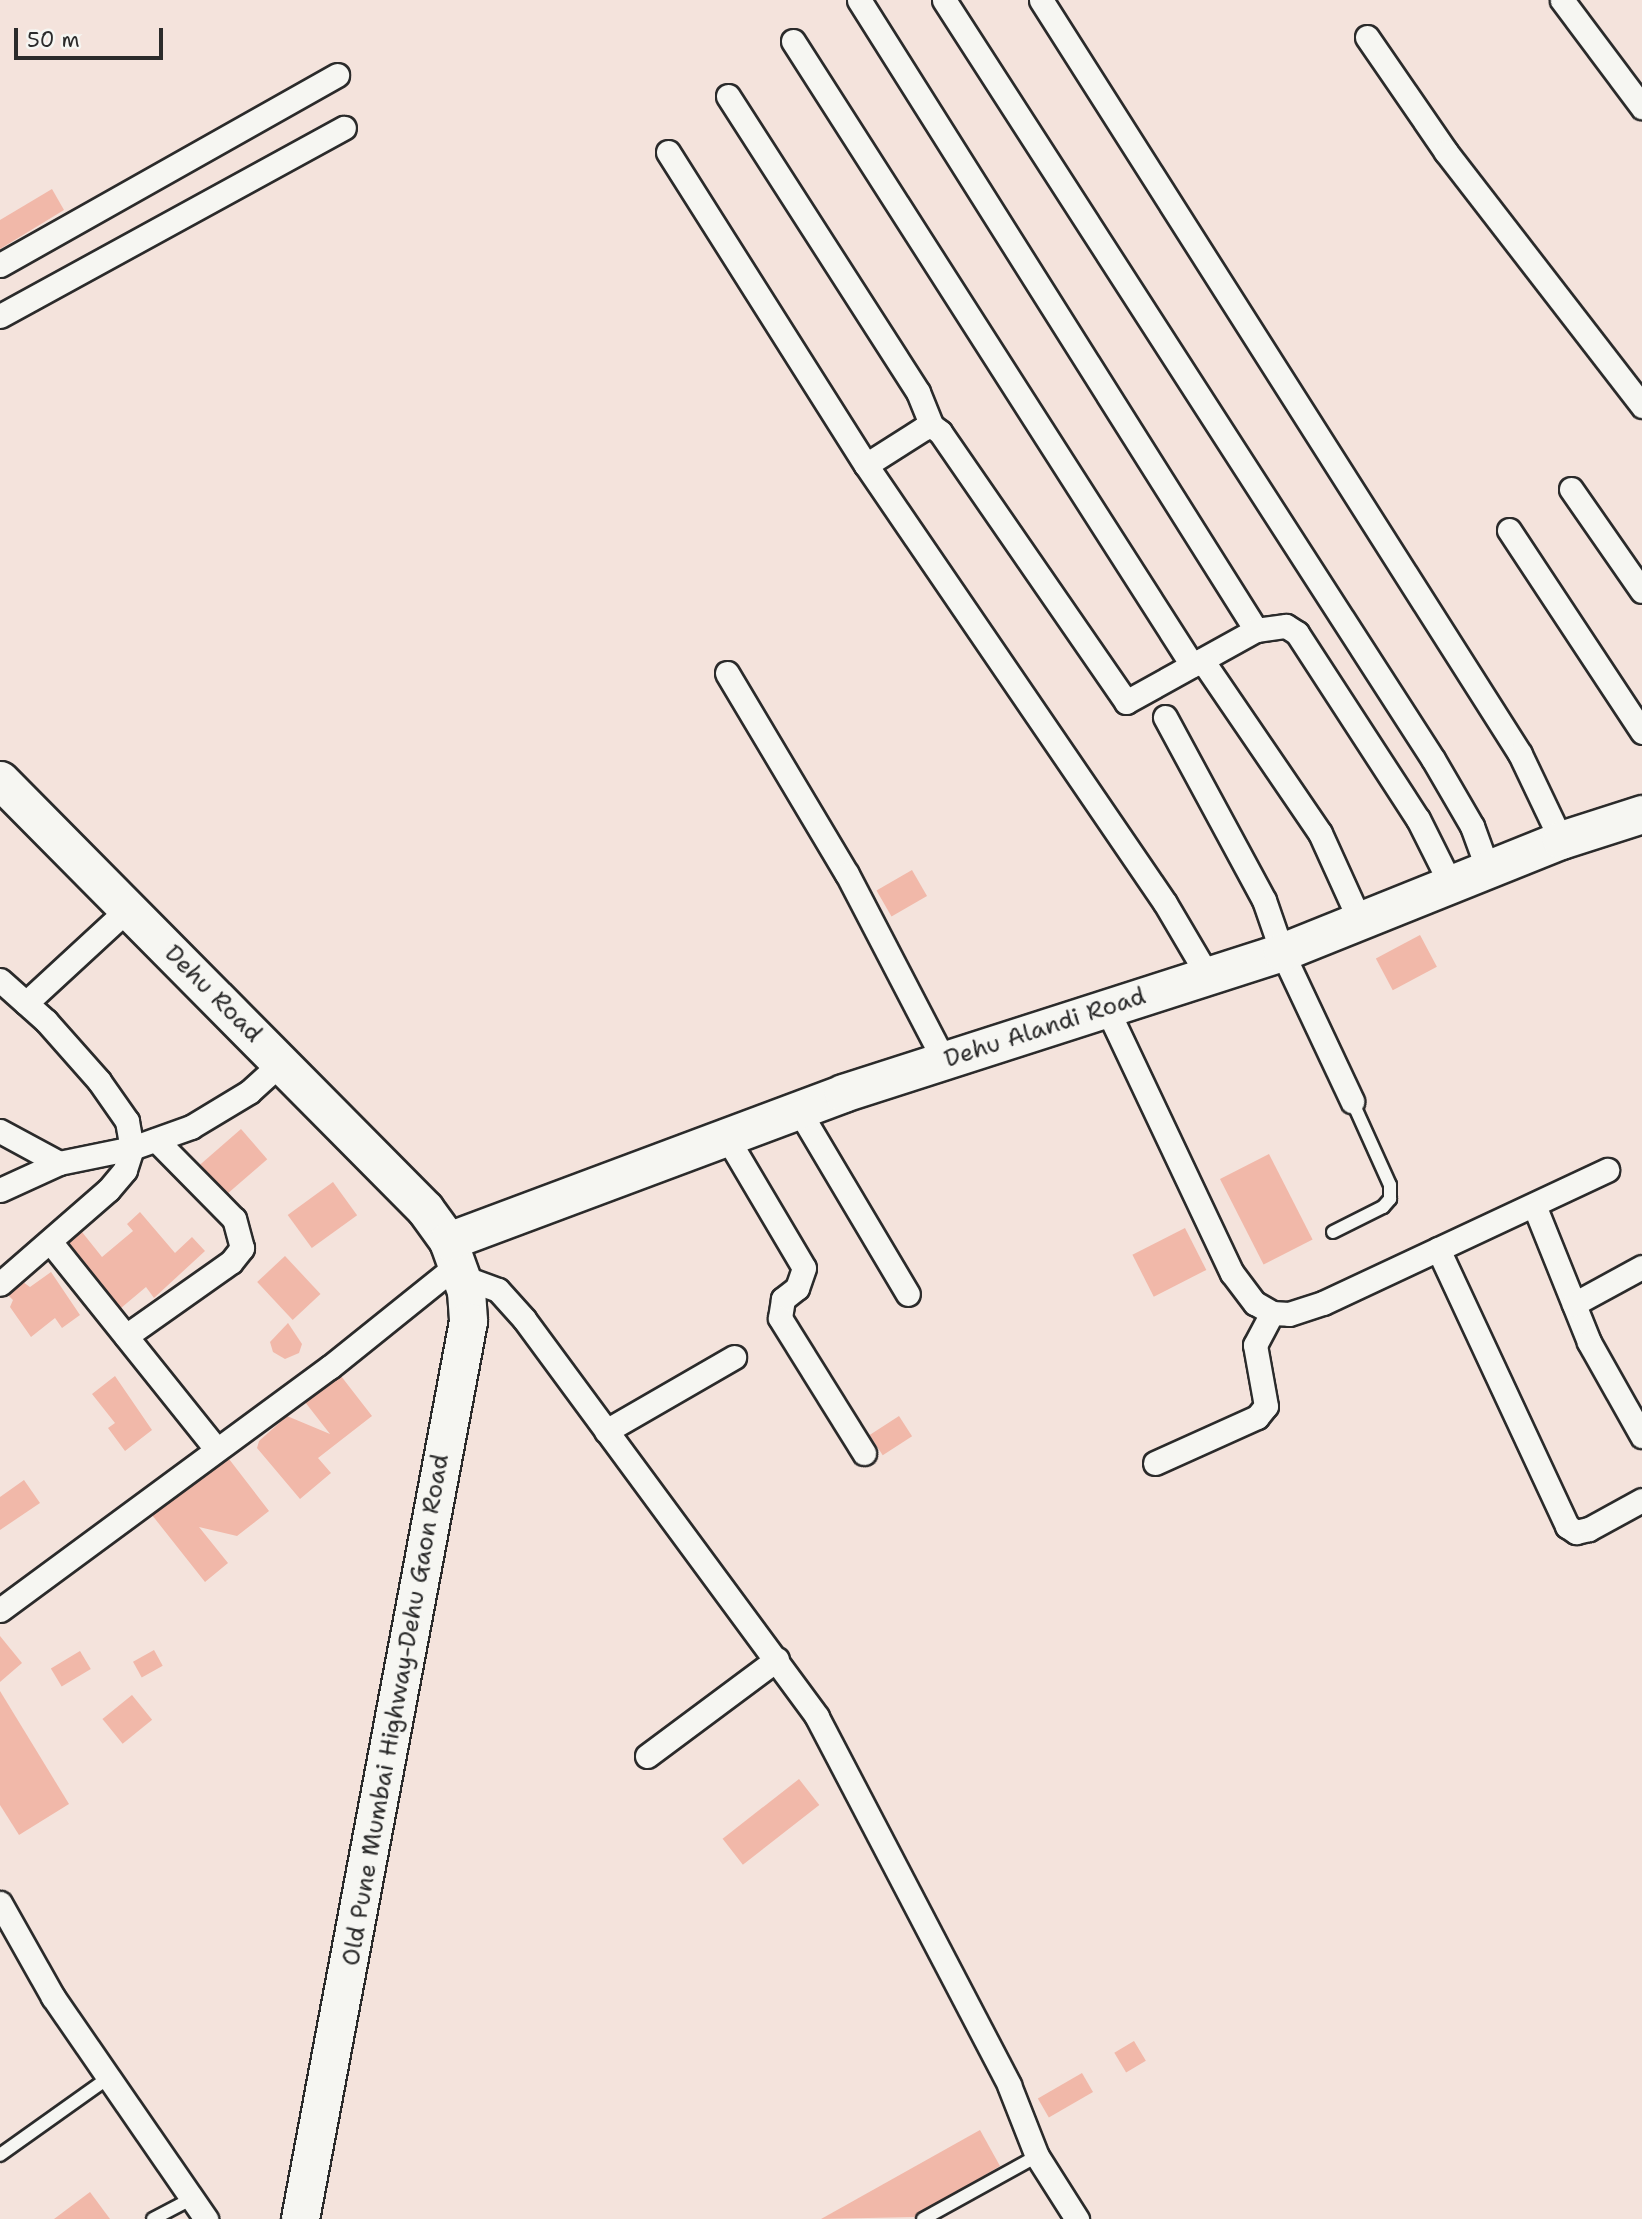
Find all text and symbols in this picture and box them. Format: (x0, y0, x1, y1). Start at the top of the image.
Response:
scale bar (18, 14, 166, 58)
text: 50 m (27, 26, 80, 54)
street label: Dehu Road (158, 939, 268, 1049)
street label: Dehu Alandi Road (941, 982, 1149, 1074)
street label: Old Pune Mumbai Highway-Dehu Gaon Road (337, 1452, 455, 1968)

